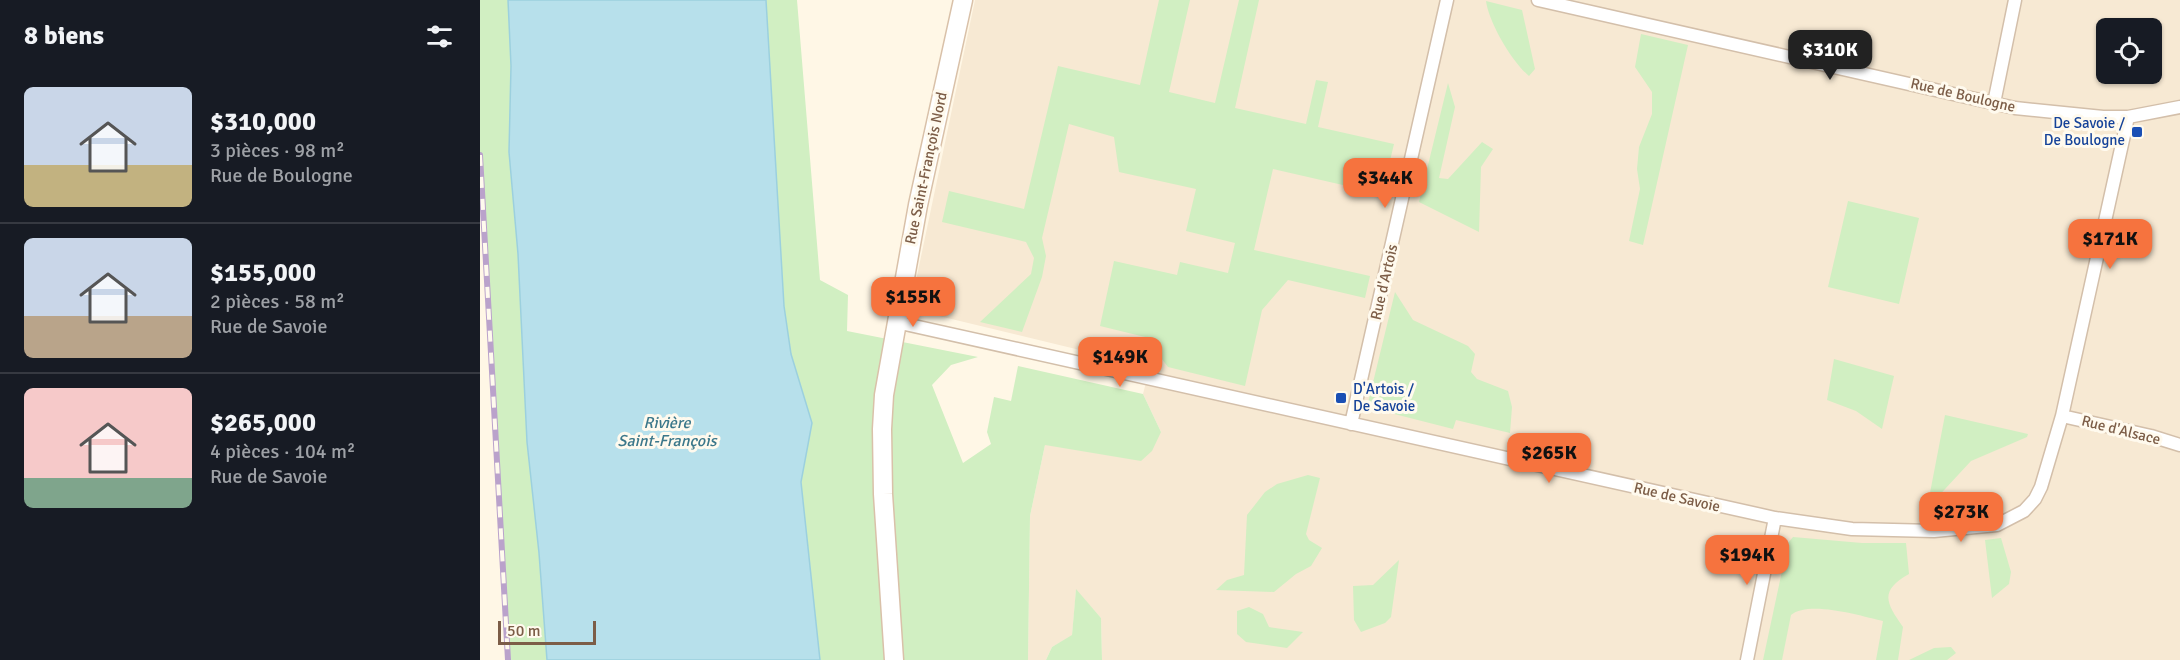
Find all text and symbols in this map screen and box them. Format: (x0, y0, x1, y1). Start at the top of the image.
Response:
map controls (2096, 18, 2162, 84)
button: locate (2096, 18, 2162, 84)
text: 8 biens (24, 20, 104, 52)
icon: filters (423, 20, 456, 53)
pin: $310K (1788, 30, 1872, 81)
text: $310K (1802, 37, 1858, 62)
street label: Rue de Boulogne (1909, 74, 2017, 116)
street label: Rue Saint-François Nord (901, 90, 951, 246)
text: $310,000 (210, 106, 316, 138)
icon: home (72, 111, 144, 183)
place label: De Savoie / De Boulogne (2044, 114, 2126, 149)
marker: De Savoie / De Boulogne (2130, 125, 2144, 139)
text: 3 pièces · 98 m² (210, 138, 345, 163)
pin: $344K (1343, 158, 1427, 209)
text: Rue de Boulogne (210, 163, 353, 188)
text: $344K (1357, 165, 1413, 190)
pin: $171K (2068, 219, 2152, 270)
text: $171K (2082, 226, 2138, 251)
street label: Rue d'Artois (1367, 242, 1402, 322)
text: $155,000 (210, 257, 316, 289)
icon: home (72, 262, 144, 334)
pin: $155K (871, 277, 955, 328)
text: $155K (885, 284, 941, 309)
text: 2 pièces · 58 m² (210, 289, 345, 314)
text: Rue de Savoie (210, 314, 328, 339)
pin: $149K (1078, 337, 1162, 388)
text: $149K (1092, 344, 1148, 369)
place label: D'Artois / De Savoie (1353, 380, 1415, 415)
marker: D'Artois / De Savoie (1334, 391, 1348, 405)
text: $265,000 (210, 407, 316, 439)
icon: home (72, 412, 144, 484)
street label: Rue d'Alsace (2080, 412, 2162, 448)
water label: Rivière Saint-François (618, 413, 718, 451)
pin: $265K (1507, 433, 1591, 484)
text: 4 pièces · 104 m² (210, 439, 355, 464)
text: $265K (1521, 440, 1577, 465)
text: Rue de Savoie (210, 464, 328, 489)
street label: Rue de Savoie (1632, 478, 1722, 516)
pin: $273K (1919, 492, 2003, 543)
text: $273K (1933, 499, 1989, 524)
pin: $194K (1705, 535, 1789, 586)
text: $194K (1719, 542, 1775, 567)
scale bar (498, 618, 596, 646)
text: 50 m (507, 621, 541, 641)

